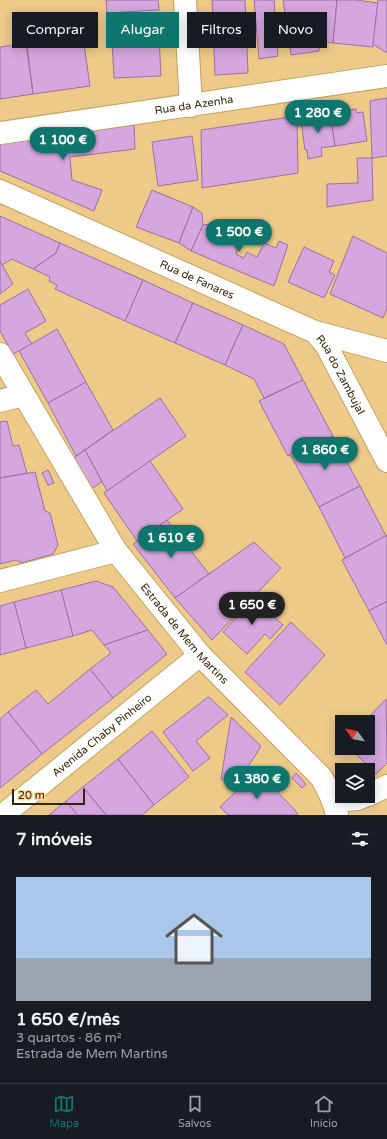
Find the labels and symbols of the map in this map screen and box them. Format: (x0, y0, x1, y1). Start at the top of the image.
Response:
street label: Rua da Azenha (154, 93, 234, 117)
pin: 1 280 € (281, 100, 355, 134)
pin: 1 100 € (26, 127, 100, 161)
pin: 1 500 € (202, 219, 276, 253)
street label: Rua de Fanares (158, 257, 236, 302)
street label: Rua do Zambujal (313, 332, 367, 417)
pin: 1 860 € (288, 437, 362, 471)
pin: 1 610 € (134, 525, 208, 559)
street label: Estrada de Mem Martins (138, 581, 231, 687)
pin: 1 650 € (215, 592, 289, 626)
street label: Avenida Chaby Pinheiro (49, 691, 155, 780)
north arrow (335, 715, 375, 755)
pin: 1 380 € (220, 766, 294, 800)
scale bar (12, 787, 85, 806)

